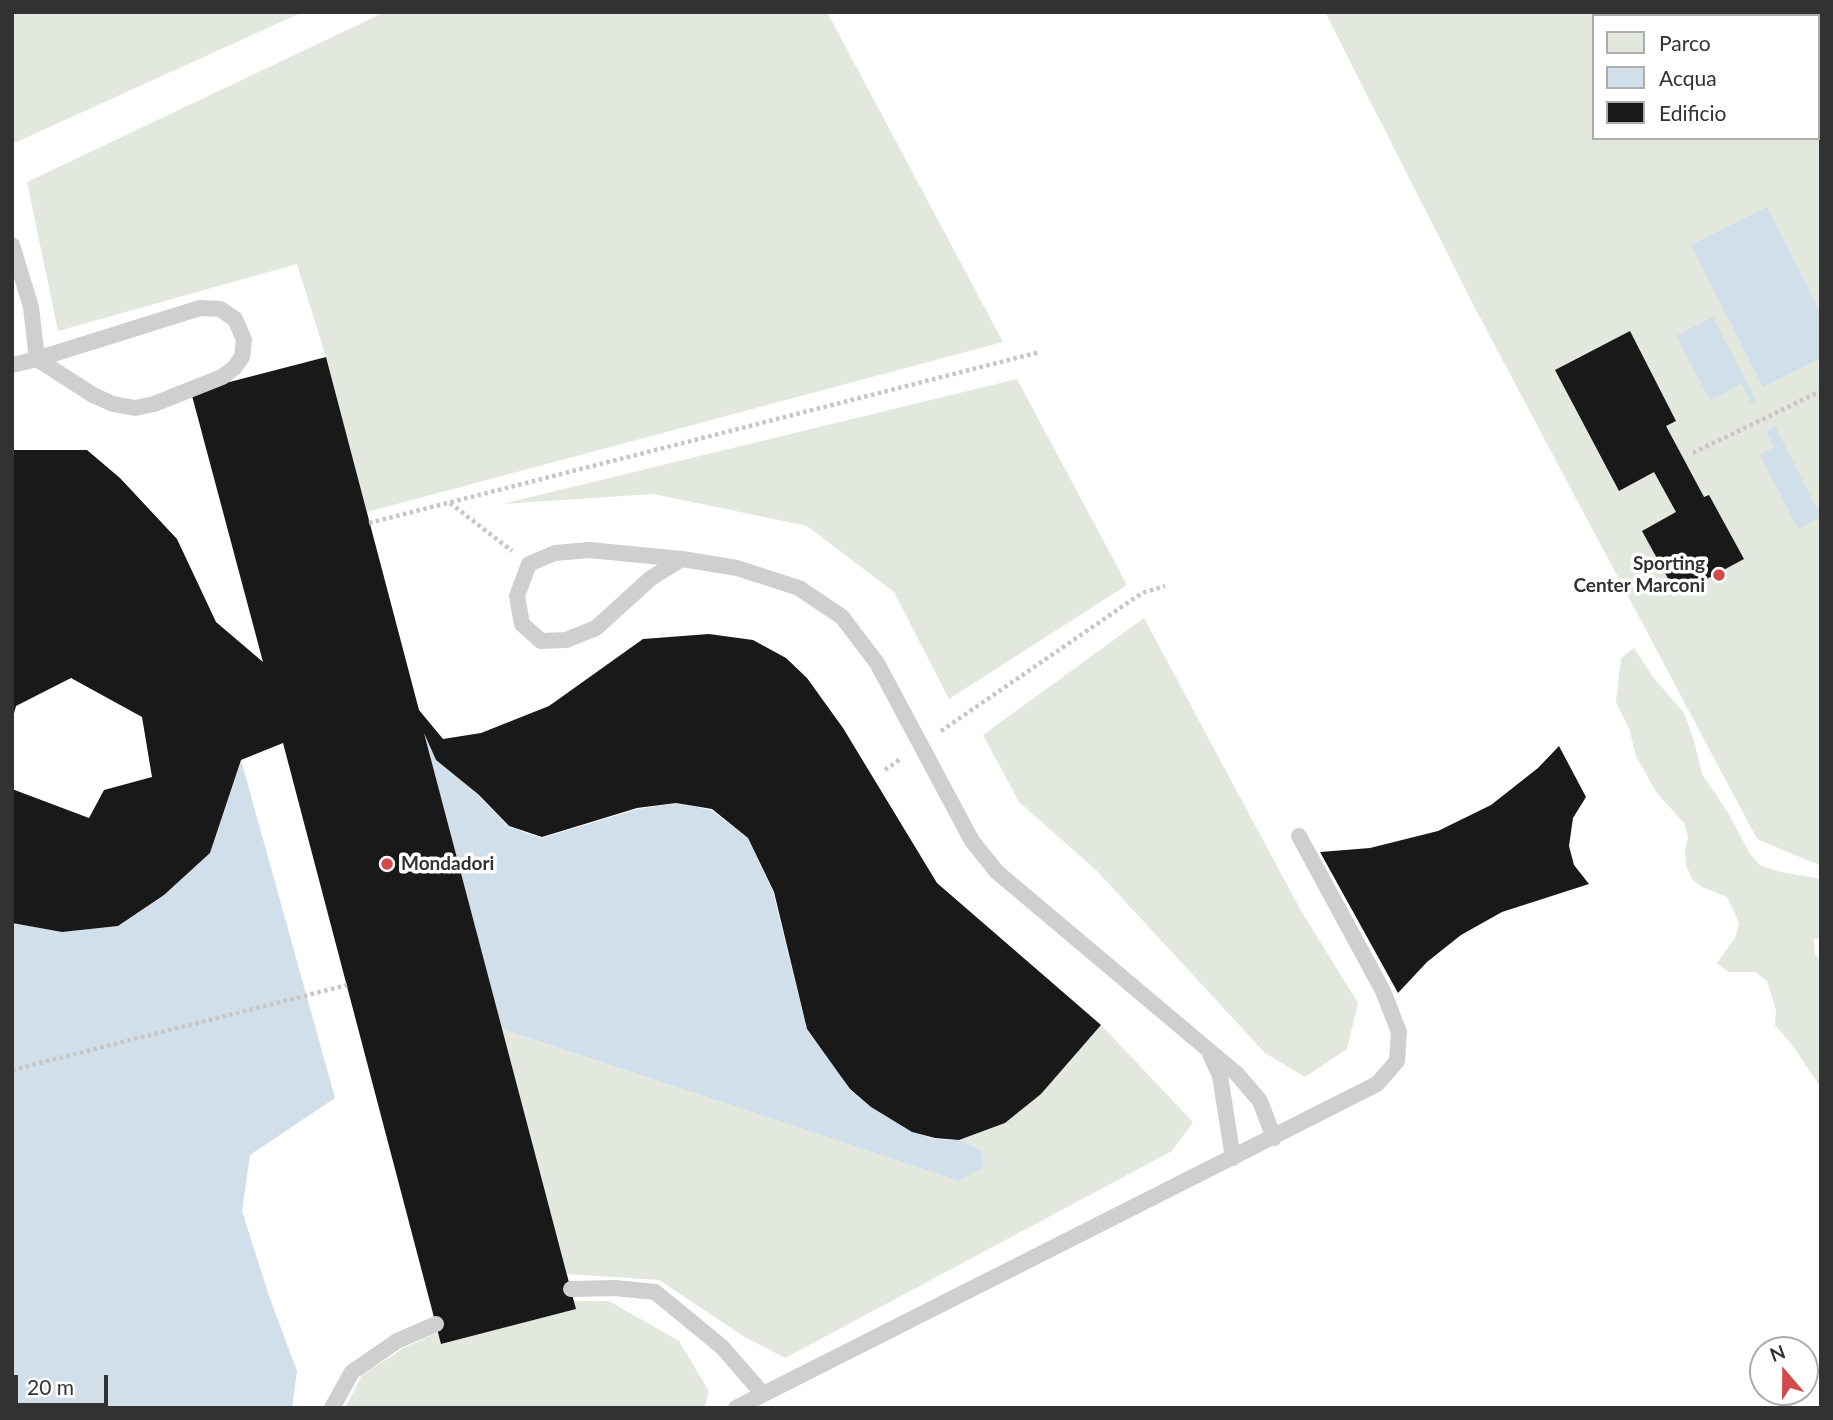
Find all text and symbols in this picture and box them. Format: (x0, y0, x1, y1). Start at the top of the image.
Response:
legend (1591, 14, 1819, 140)
text: Parco (1659, 30, 1711, 55)
text: Acqua (1659, 65, 1717, 90)
text: Edificio (1659, 100, 1726, 125)
place label: Sporting Center Marconi (1573, 553, 1705, 597)
marker: Sporting Center Marconi (1711, 567, 1727, 583)
place label: Mondadori (401, 853, 494, 875)
marker: Mondadori (379, 856, 395, 872)
north arrow (1749, 1336, 1819, 1406)
text: N (1767, 1339, 1788, 1366)
scale bar (18, 1360, 112, 1404)
text: 20 m (27, 1374, 74, 1399)

